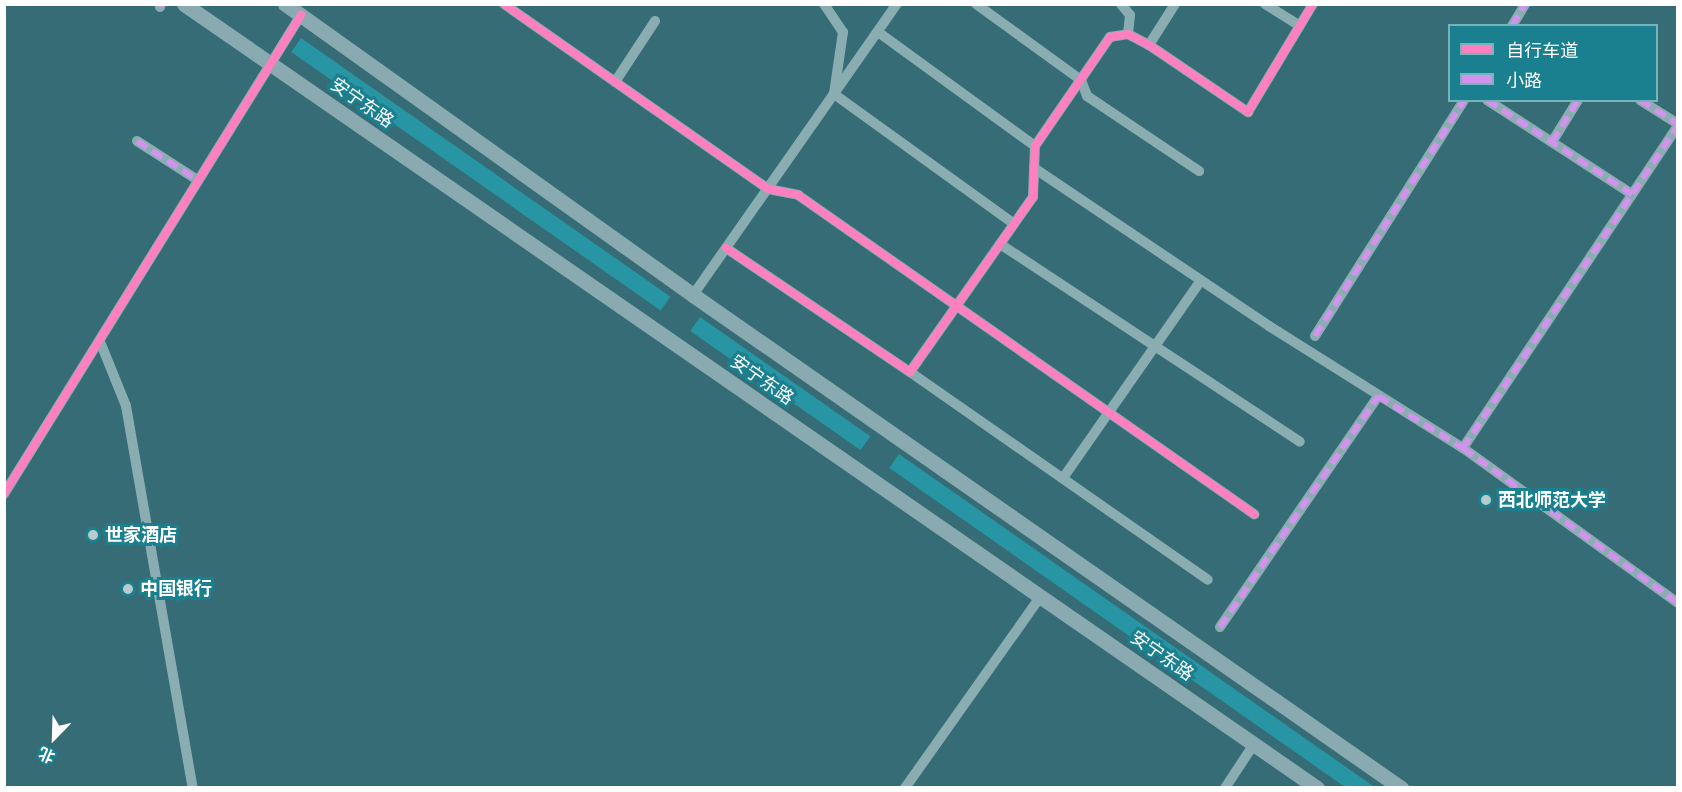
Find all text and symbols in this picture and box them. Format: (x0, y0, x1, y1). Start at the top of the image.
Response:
legend (1448, 24, 1658, 102)
text: 自行车道 (1506, 40, 1578, 62)
text: 小路 (1506, 70, 1542, 92)
street label: 安宁东路 (326, 74, 398, 132)
street label: 安宁东路 (726, 351, 798, 409)
place label: 西北师范大学 (1498, 489, 1606, 511)
marker: 西北师范大学 (1479, 493, 1493, 507)
place label: 世家酒店 (105, 524, 177, 546)
marker: 世家酒店 (86, 528, 100, 542)
place label: 中国银行 (140, 578, 212, 600)
marker: 中国银行 (121, 582, 135, 596)
street label: 安宁东路 (1126, 627, 1198, 685)
north arrow (24, 708, 84, 768)
text: 北 (36, 743, 58, 767)

